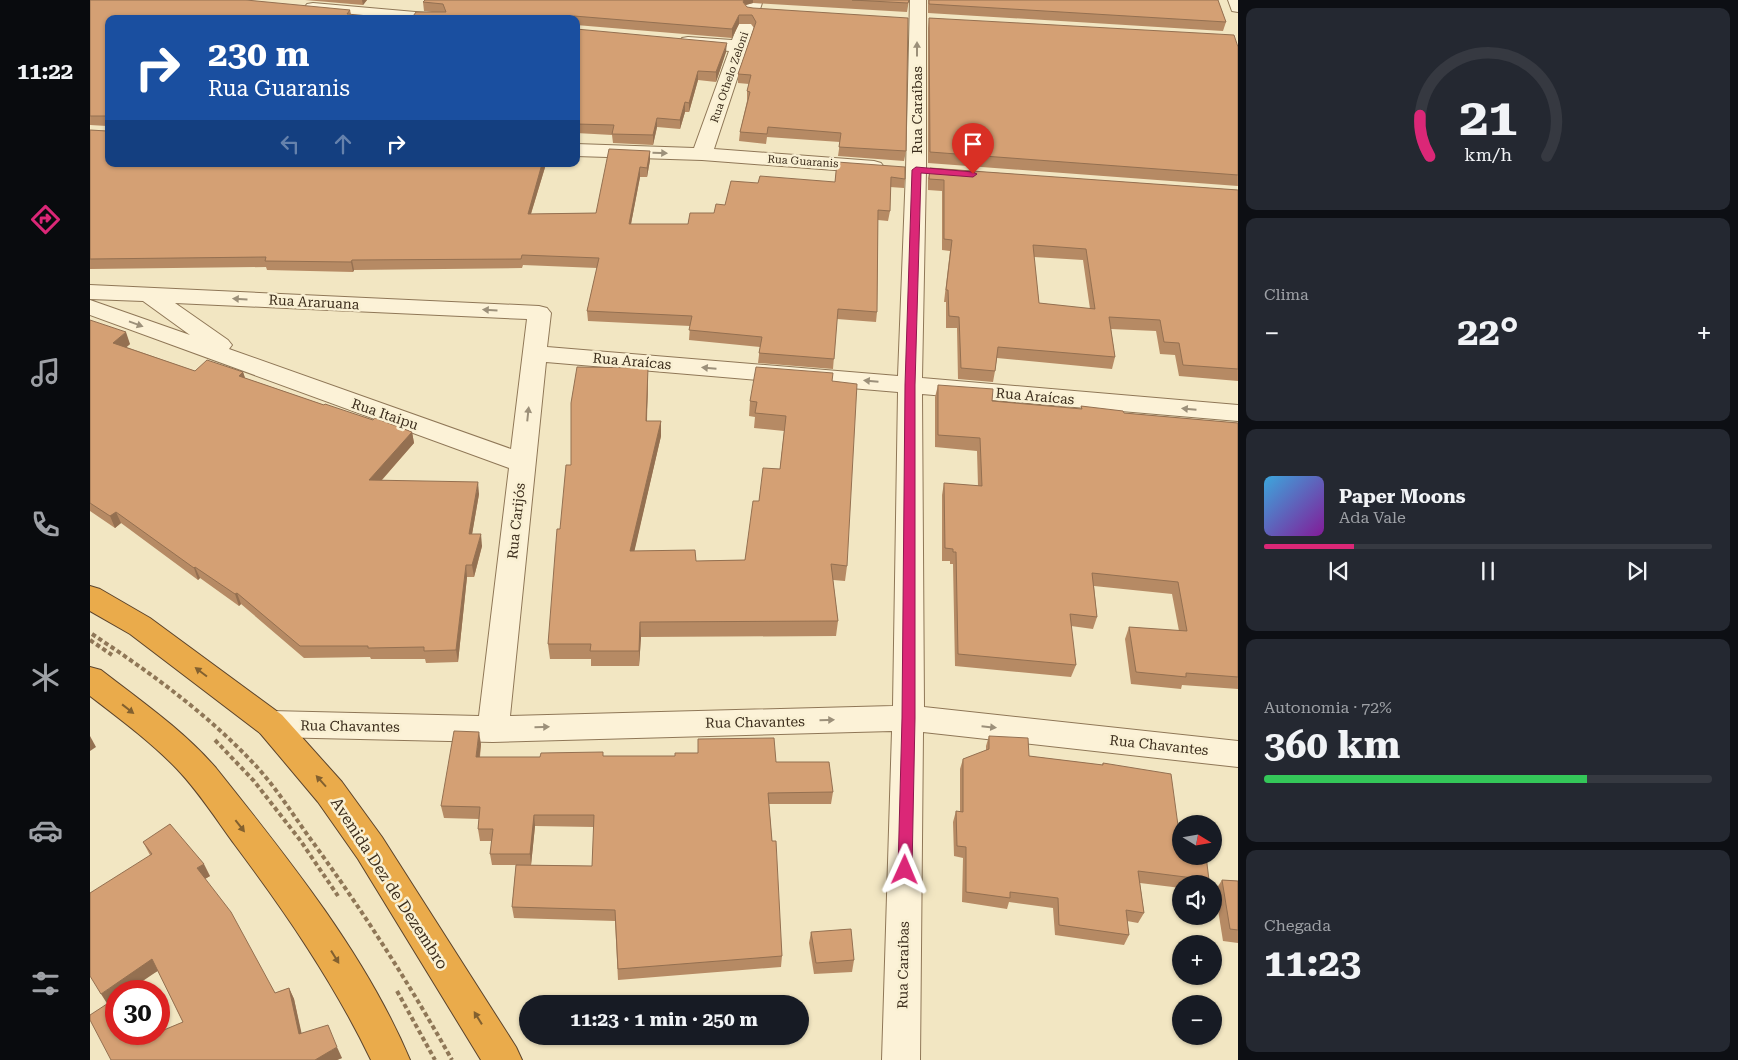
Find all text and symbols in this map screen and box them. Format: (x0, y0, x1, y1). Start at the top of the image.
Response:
street label: Rua Othelo Zeloni (708, 29, 751, 124)
text: 230 m (208, 34, 309, 75)
icon: right (125, 35, 190, 100)
one-way arrow (914, 41, 922, 57)
text: 11:22 (17, 59, 73, 84)
street label: Rua Caraíbas (909, 66, 925, 154)
text: Rua Guaranis (208, 76, 350, 101)
text: 21 (1459, 87, 1517, 148)
pin (952, 123, 994, 174)
icon: left (276, 130, 304, 158)
icon: ahead (329, 130, 357, 158)
icon: right (382, 130, 410, 158)
icon: arrive (959, 130, 987, 158)
text: km/h (1464, 144, 1512, 165)
one-way arrow (652, 149, 668, 157)
street label: Rua Guaranis (767, 153, 839, 170)
icon: directions (28, 202, 63, 237)
text: Clima (1264, 285, 1309, 304)
street label: Rua Araruana (268, 292, 360, 312)
one-way arrow (232, 295, 248, 303)
one-way arrow (482, 306, 498, 314)
text: 22° (1457, 310, 1519, 354)
text: − (1264, 317, 1280, 350)
text: + (1696, 317, 1712, 350)
one-way arrow (129, 320, 144, 328)
street label: Rua Araícas (592, 350, 672, 372)
icon: music (28, 355, 63, 390)
one-way arrow (700, 363, 716, 371)
one-way arrow (862, 377, 878, 385)
street label: Rua Araícas (995, 385, 1075, 407)
street label: Rua Itaipu (349, 395, 421, 433)
one-way arrow (1181, 405, 1197, 413)
one-way arrow (524, 406, 532, 422)
street label: Rua Carijós (504, 482, 528, 560)
text: Paper Moons (1339, 485, 1466, 508)
icon: phone (28, 507, 63, 542)
text: Ada Vale (1339, 508, 1406, 527)
icon: previous (1325, 557, 1353, 585)
icon: pause (1474, 557, 1502, 585)
icon: next (1623, 557, 1651, 585)
icon: climate (28, 660, 63, 695)
one-way arrow (195, 667, 208, 678)
text: Autonomia · 72% (1264, 698, 1392, 717)
one-way arrow (121, 704, 135, 714)
street label: Rua Chavantes (705, 713, 805, 731)
one-way arrow (819, 716, 835, 724)
street label: Rua Chavantes (300, 717, 400, 735)
one-way arrow (534, 723, 550, 731)
one-way arrow (981, 723, 997, 731)
text: 360 km (1264, 723, 1400, 767)
street label: Rua Chavantes (1109, 732, 1210, 758)
one-way arrow (315, 775, 327, 787)
street label: Avenida Dez de Dezembro (327, 794, 452, 973)
icon: car (28, 813, 63, 848)
north arrow (1172, 815, 1222, 865)
map controls (1172, 815, 1222, 1045)
one-way arrow (235, 819, 246, 832)
position arrow (878, 843, 930, 895)
button: sound (1172, 875, 1222, 925)
text: Chegada (1264, 916, 1331, 935)
street label: Rua Caraíbas (894, 921, 912, 1009)
button: + (1172, 935, 1222, 985)
text: 11:23 (1264, 941, 1361, 985)
one-way arrow (331, 951, 340, 964)
icon: filters (28, 966, 63, 1001)
speed limit sign: 30 (105, 980, 170, 1045)
button: − (1172, 995, 1222, 1045)
text: 11:23 · 1 min · 250 m (570, 1008, 758, 1031)
one-way arrow (473, 1012, 482, 1025)

